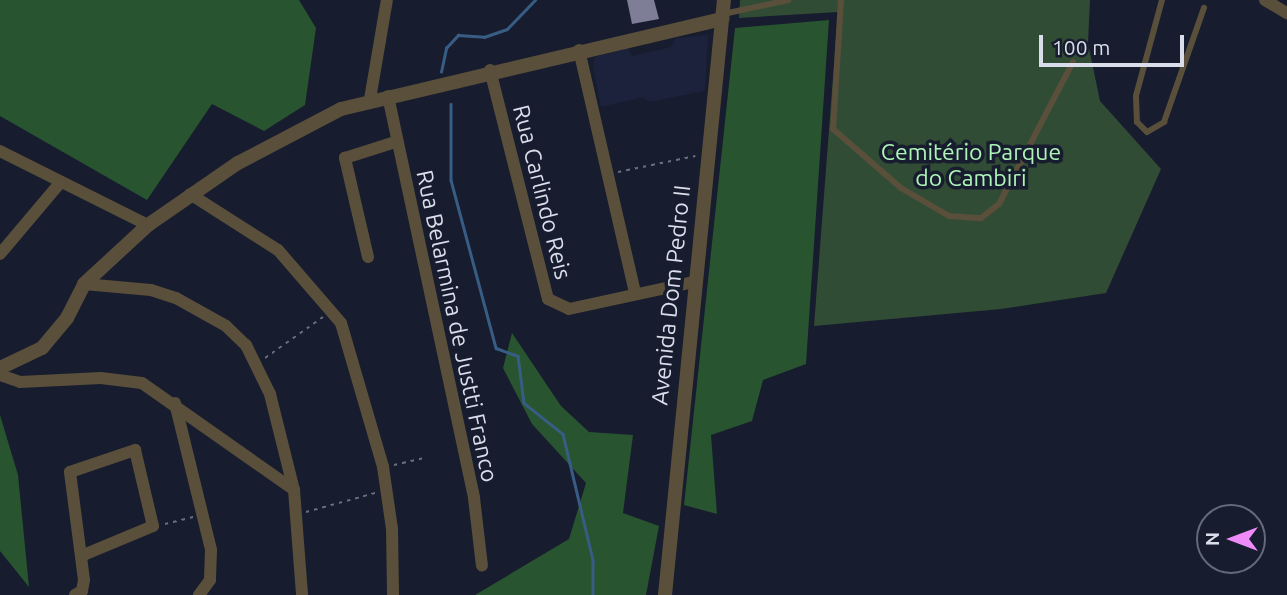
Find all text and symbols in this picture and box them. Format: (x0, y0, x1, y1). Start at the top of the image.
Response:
scale bar (1042, 21, 1187, 65)
text: 100 m (1052, 35, 1110, 59)
street label: Rua Carlindo Reis (507, 102, 577, 282)
park label: Cemitério Parque do Cambiri (881, 138, 1061, 192)
street label: Rua Belarmina de Justti Franco (410, 167, 504, 485)
street label: Avenida Dom Pedro II (646, 184, 696, 406)
north arrow (1196, 504, 1266, 574)
text: N (1201, 532, 1223, 546)

